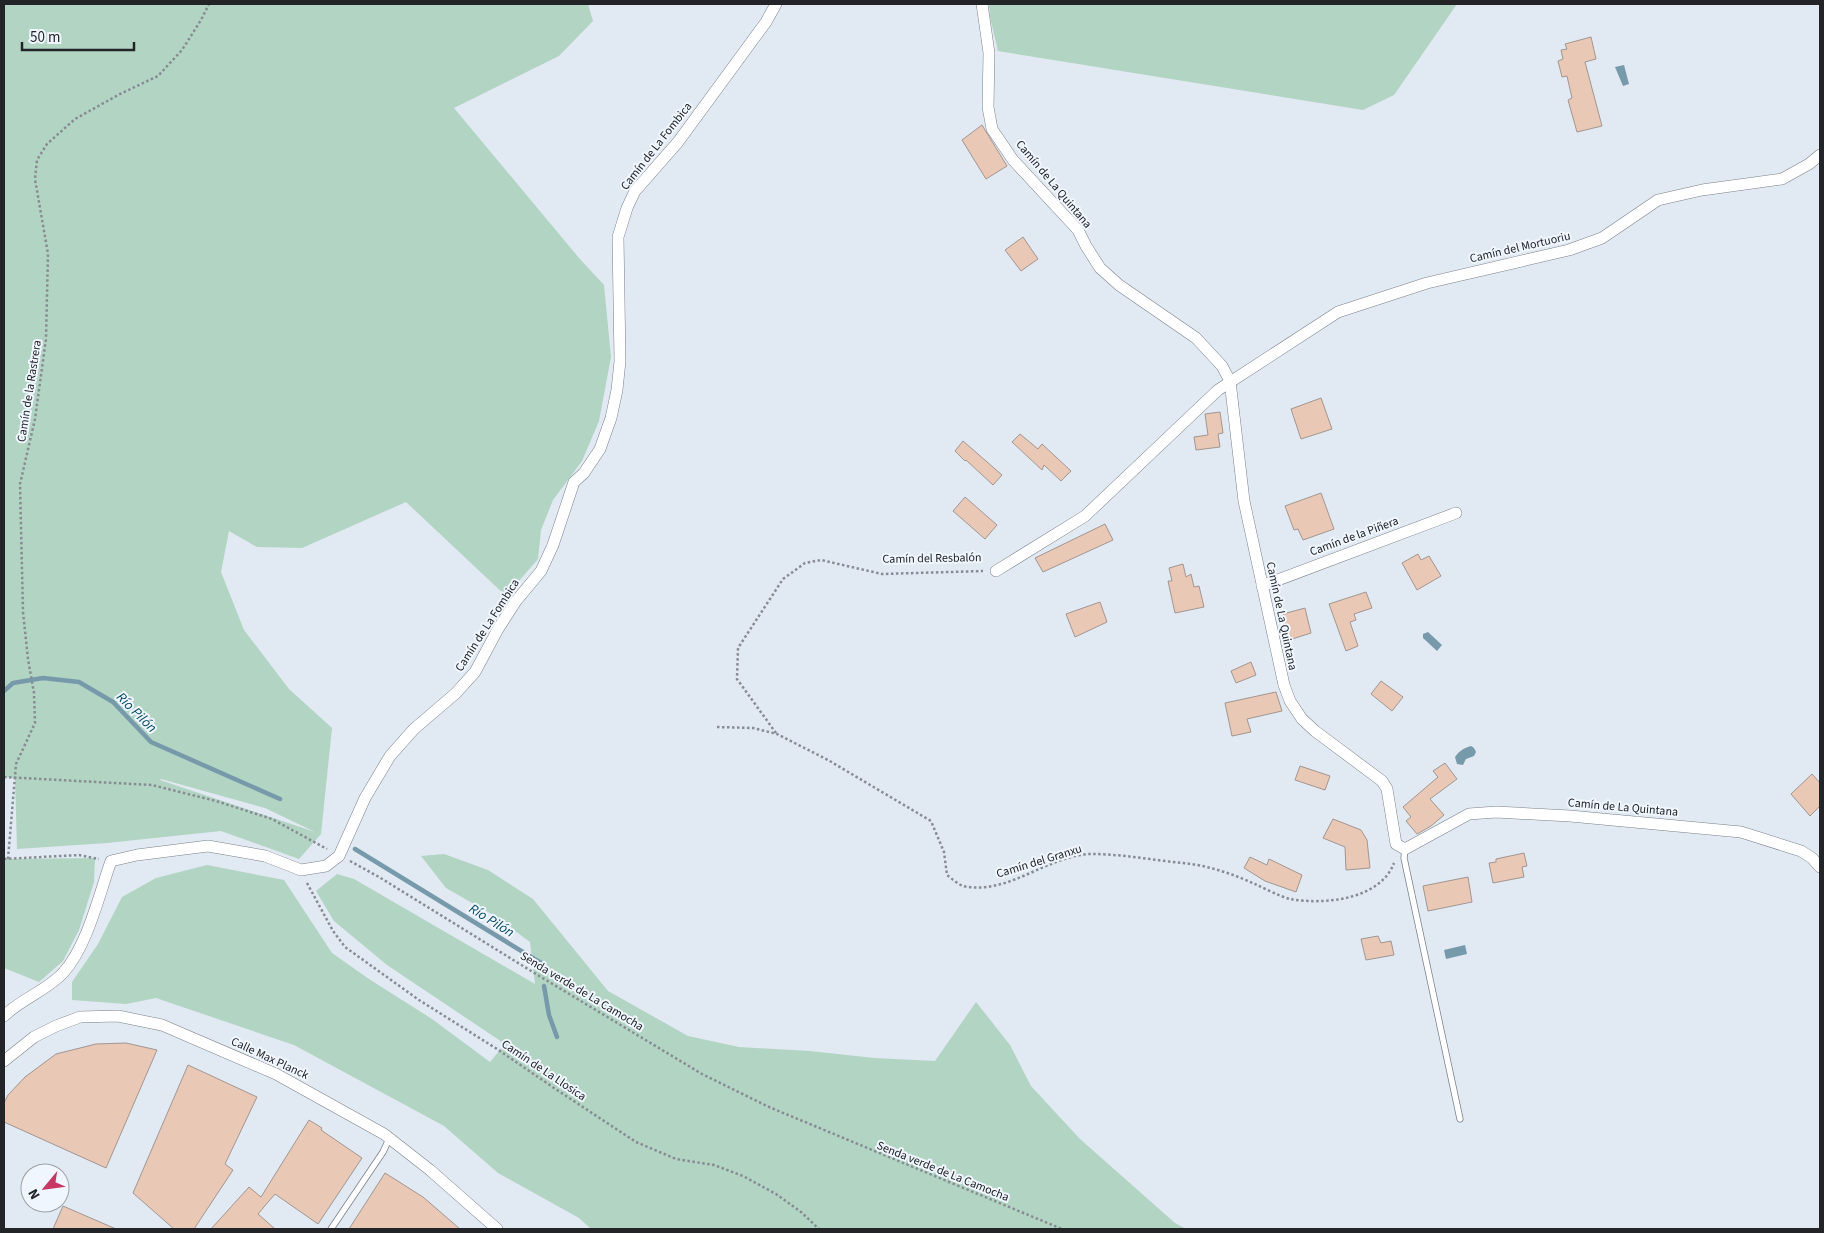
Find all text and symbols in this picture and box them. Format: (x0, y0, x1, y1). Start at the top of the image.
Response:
scale bar (22, 20, 135, 52)
text: 50 m (30, 27, 60, 48)
street label: Camín de La Fombica (617, 99, 696, 194)
street label: Camín de La Quintana (1012, 137, 1096, 232)
street label: Camín del Mortuoriu (1468, 228, 1572, 267)
street label: Camín de la Rastrera (13, 339, 46, 443)
street label: Camín de la Piñera (1307, 512, 1401, 560)
street label: Camín del Resbalón (882, 549, 982, 568)
street label: Camín de La Quintana (1262, 560, 1301, 672)
street label: Camín de La Fombica (451, 576, 524, 675)
water label: Río Pilón (111, 688, 161, 738)
street label: Camín de La Quintana (1567, 794, 1679, 821)
street label: Camín del Granxu (994, 840, 1084, 883)
water label: Río Pilón (465, 899, 518, 943)
street label: Senda verde de La Camocha (517, 948, 647, 1035)
street label: Calle Max Planck (228, 1033, 311, 1084)
street label: Camín de La Llosica (498, 1036, 589, 1105)
street label: Senda verde de La Camocha (874, 1137, 1012, 1206)
north arrow (20, 1163, 70, 1213)
text: N (24, 1185, 46, 1203)

